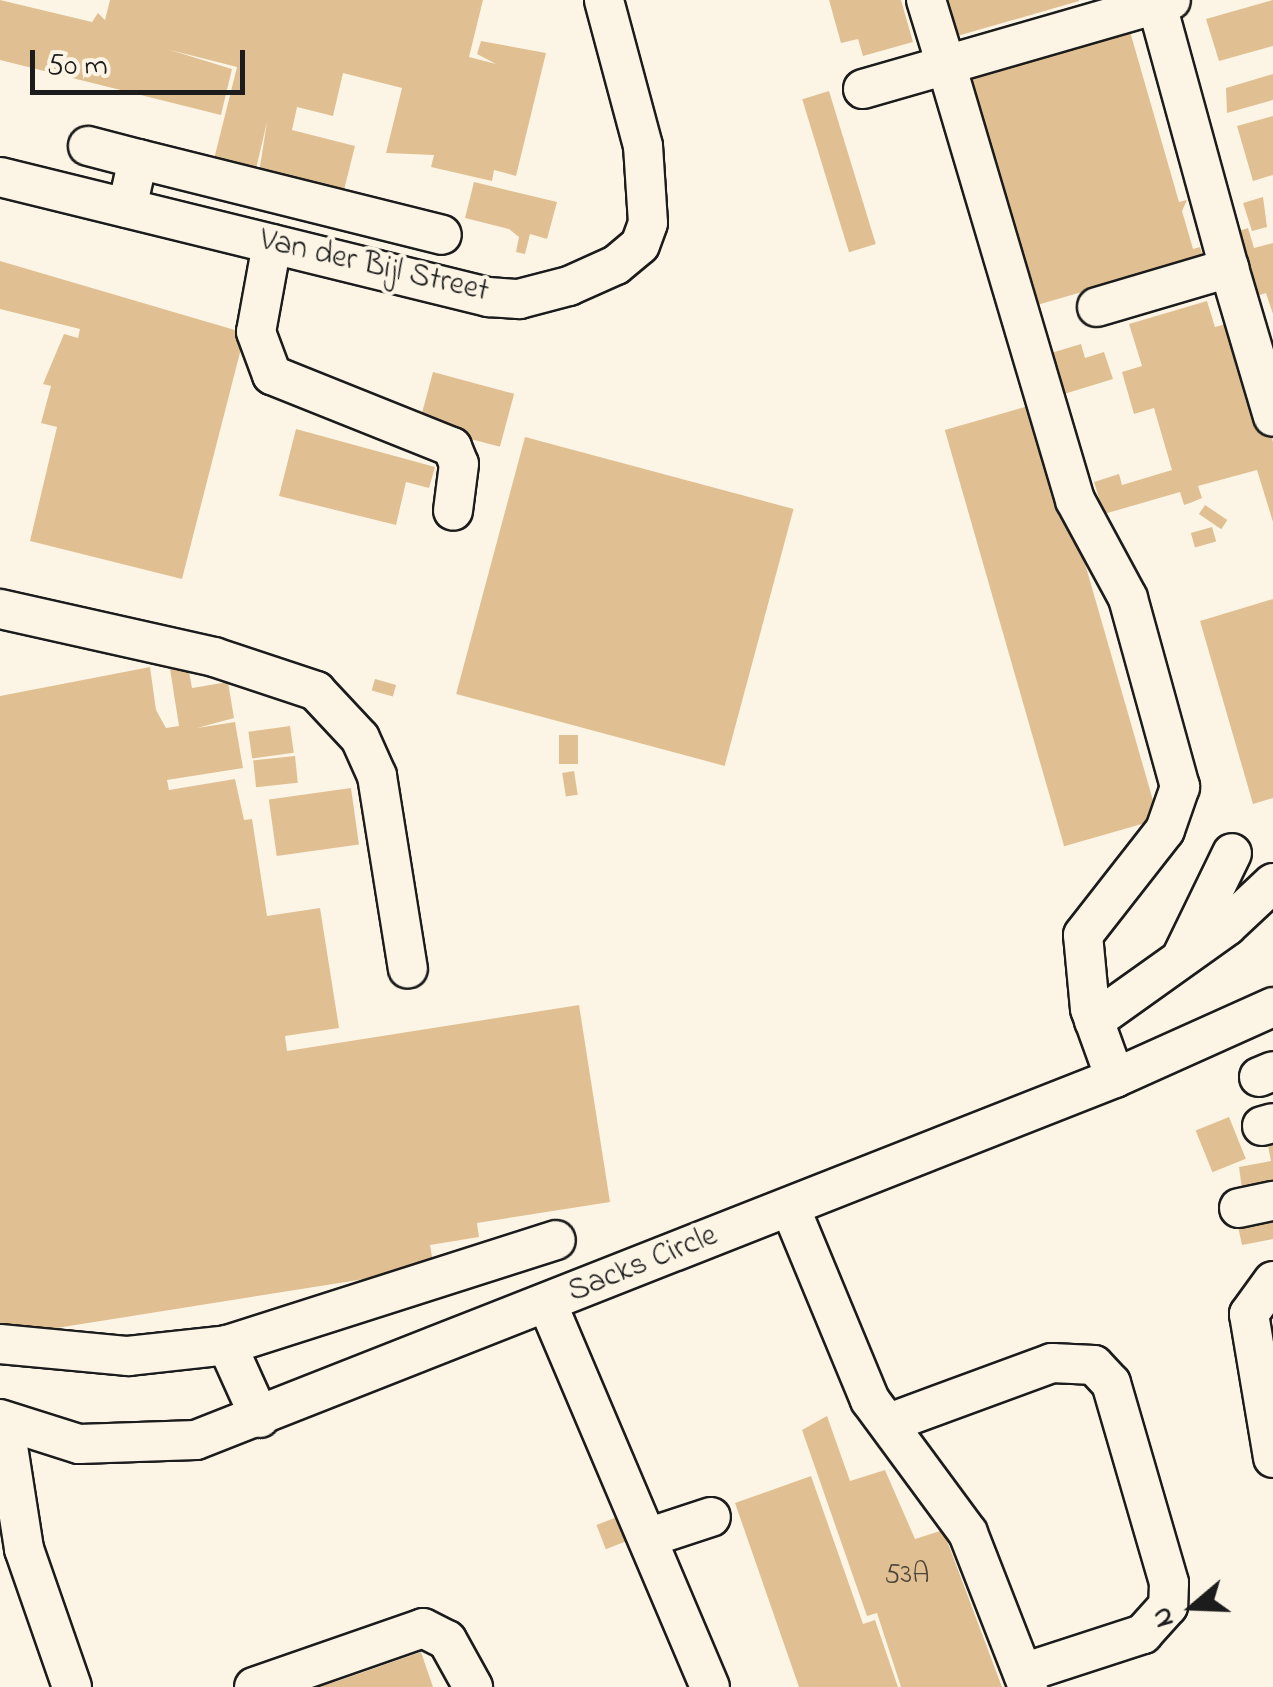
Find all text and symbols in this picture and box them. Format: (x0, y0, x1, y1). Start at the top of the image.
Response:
scale bar (35, 30, 250, 92)
text: 50 m (47, 45, 108, 89)
street label: Van der Bijl Street (256, 222, 492, 312)
street label: Sacks Circle (563, 1218, 723, 1312)
north arrow (1143, 1557, 1243, 1657)
house number: 53A (885, 1559, 929, 1593)
text: N (1142, 1601, 1187, 1633)

